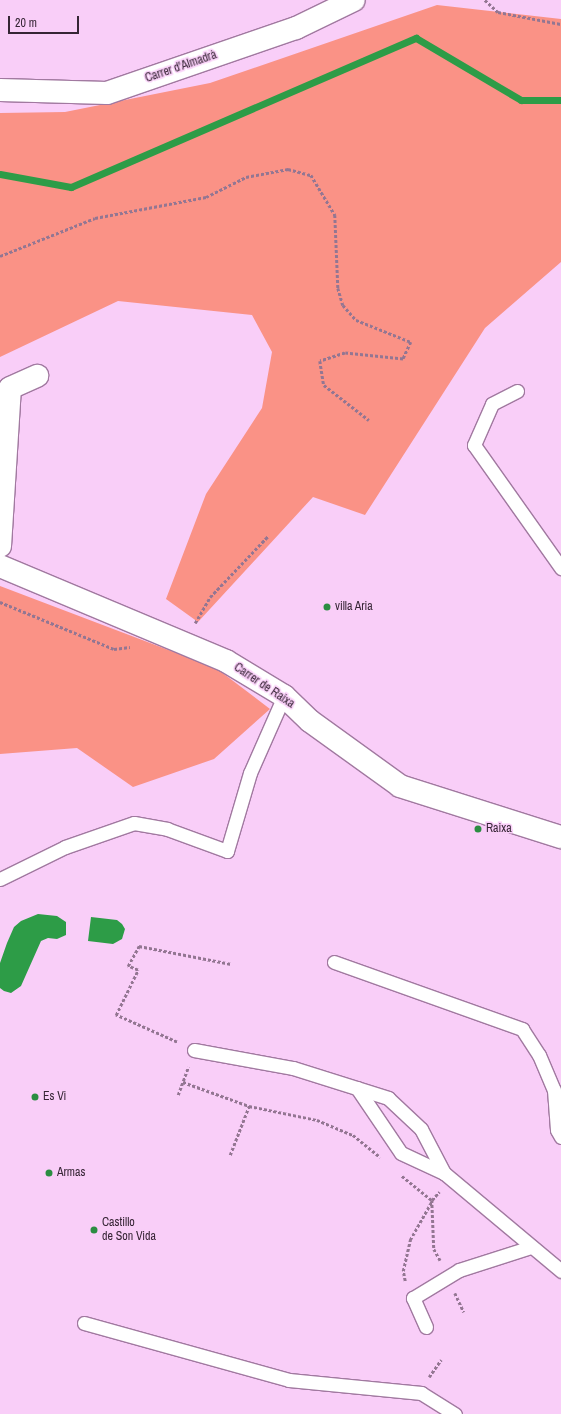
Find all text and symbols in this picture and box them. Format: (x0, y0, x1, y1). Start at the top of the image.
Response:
scale bar (10, 8, 81, 34)
text: 20 m (15, 15, 37, 31)
street label: Carrer d'Almadrà (143, 48, 219, 86)
place label: villa Aria (335, 600, 373, 614)
marker: villa Aria (322, 602, 332, 612)
street label: Carrer de Raixa (231, 660, 297, 712)
place label: Raixa (486, 822, 512, 836)
marker: Raixa (473, 824, 483, 834)
place label: Es Vi (43, 1090, 66, 1104)
marker: Es Vi (30, 1092, 40, 1102)
place label: Armas (57, 1166, 85, 1180)
marker: Armas (44, 1168, 54, 1178)
place label: Castillo de Son Vida (102, 1216, 156, 1244)
marker: Castillo de Son Vida (89, 1225, 99, 1235)

